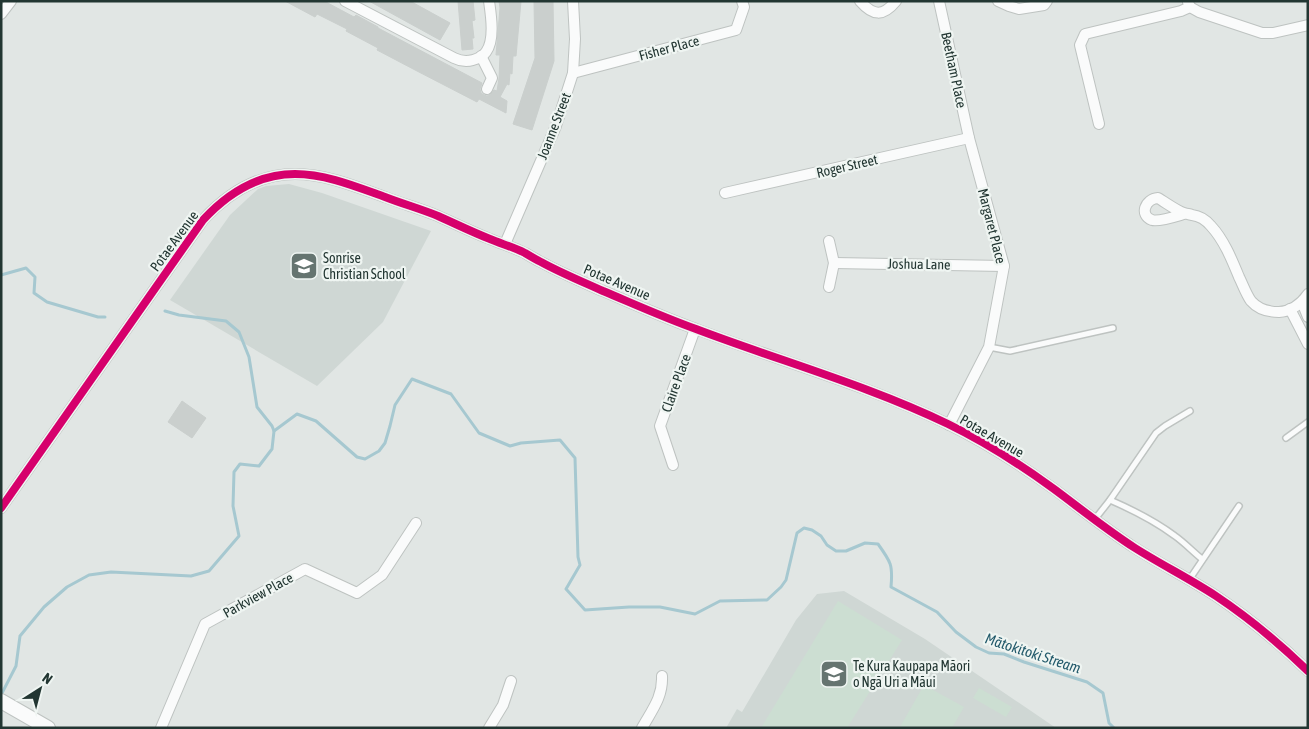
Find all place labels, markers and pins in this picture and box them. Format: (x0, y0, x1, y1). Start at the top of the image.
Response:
place label: Sonrise Christian School (323, 250, 406, 282)
school or university icon: Sonrise Christian School (289, 251, 319, 281)
place label: Te Kura Kaupapa Māori o Ngā Uri a Māui (853, 658, 970, 690)
school or university icon: Te Kura Kaupapa Māori o Ngā Uri a Māui (819, 659, 849, 689)

